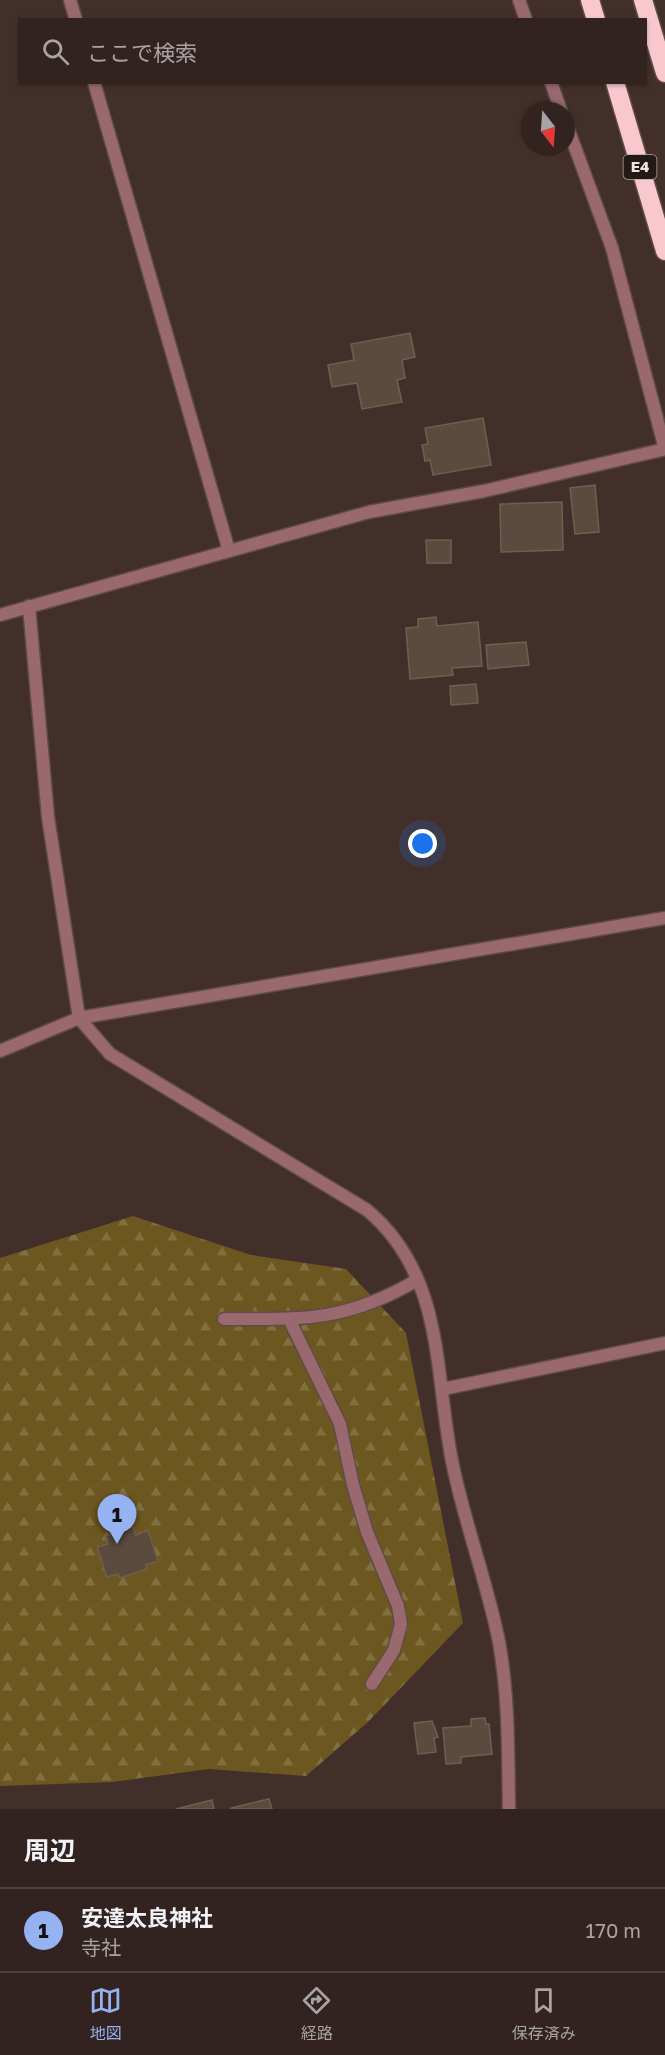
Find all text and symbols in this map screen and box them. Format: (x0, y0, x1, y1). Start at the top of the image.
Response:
search box (18, 18, 647, 84)
icon: search (39, 35, 72, 68)
text: ここで検索 (87, 39, 197, 66)
north arrow (521, 102, 575, 156)
road number: E4 (624, 155, 656, 179)
your location (408, 829, 437, 858)
pin: 1 (98, 1494, 136, 1544)
text: 周辺 (24, 1835, 76, 1866)
text: 安達太良神社 (81, 1904, 213, 1931)
text: 1 (38, 1918, 49, 1942)
text: 170 m (586, 1918, 641, 1942)
text: 寺社 (81, 1935, 121, 1959)
tab: 地図 (89, 1984, 122, 2044)
tab: 経路 (300, 1984, 333, 2044)
tab: 保存済み (512, 1984, 576, 2044)

